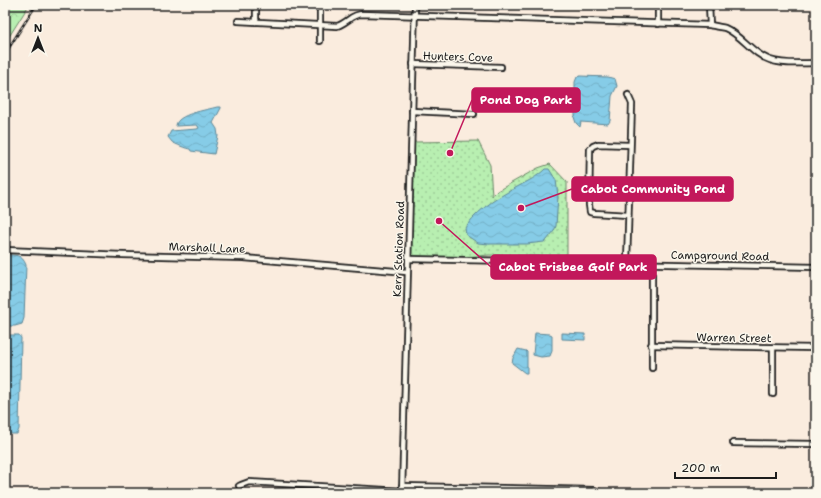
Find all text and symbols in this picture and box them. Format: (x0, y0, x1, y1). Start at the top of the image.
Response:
north arrow (18, 18, 58, 58)
text: N (34, 21, 43, 36)
street label: Hunters Cove (423, 48, 493, 66)
callout: Pond Dog Park (472, 88, 580, 112)
text: Pond Dog Park (480, 92, 572, 108)
callout: Cabot Community Pond (572, 177, 733, 201)
text: Cabot Community Pond (581, 181, 725, 197)
street label: Kerr Station Road (390, 201, 408, 297)
street label: Marshall Lane (168, 239, 246, 257)
street label: Campground Road (671, 248, 769, 264)
callout: Cabot Frisbee Golf Park (491, 255, 656, 279)
text: Cabot Frisbee Golf Park (498, 259, 648, 275)
street label: Warren Street (696, 330, 772, 346)
scale bar (675, 454, 776, 480)
text: 200 m (681, 460, 720, 476)

